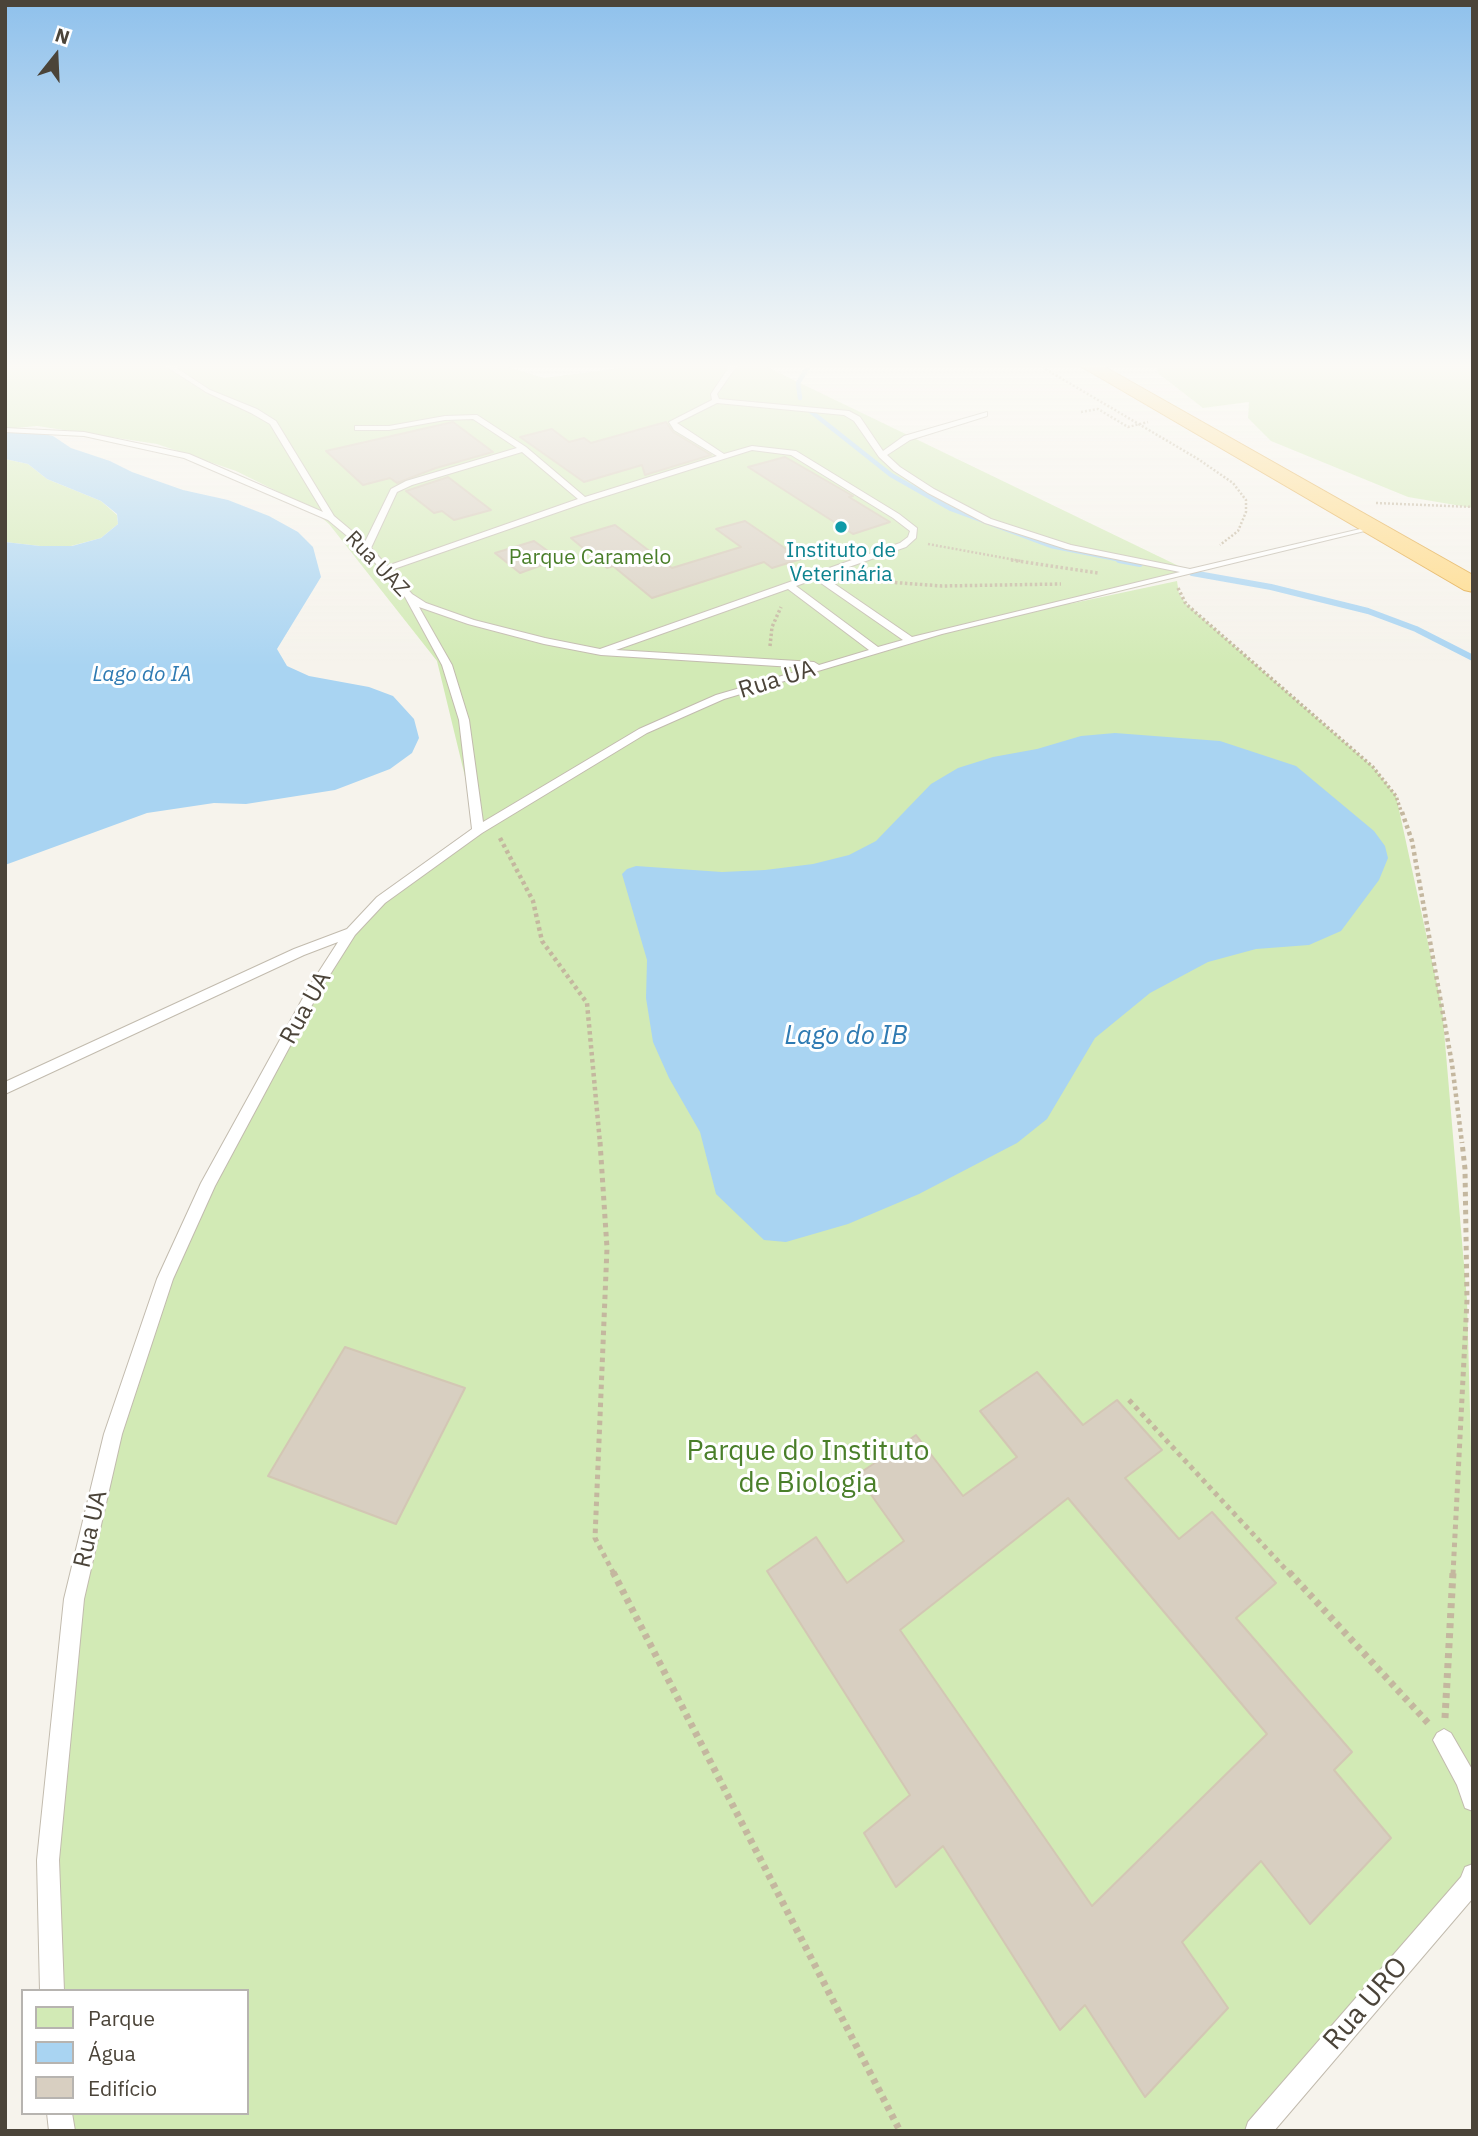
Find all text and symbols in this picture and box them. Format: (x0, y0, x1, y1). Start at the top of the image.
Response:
north arrow (21, 21, 91, 91)
text: N (52, 22, 73, 50)
marker: Instituto de Veterinária (833, 519, 849, 535)
street label: Rua UAZ (340, 526, 414, 602)
place label: Instituto de Veterinária (786, 538, 896, 588)
park label: Parque Caramelo (509, 545, 671, 571)
street label: Rua UA (735, 655, 819, 705)
water label: Lago do IA (92, 662, 192, 688)
street label: Rua UA (274, 967, 338, 1049)
water label: Lago do IB (785, 1020, 907, 1052)
park label: Parque do Instituto de Biologia (687, 1435, 929, 1501)
street label: Rua UA (68, 1487, 114, 1571)
street label: Rua URO (1317, 1951, 1415, 2057)
legend (21, 1989, 248, 2115)
text: Parque (88, 2004, 155, 2032)
text: Água (88, 2039, 136, 2067)
text: Edifício (88, 2074, 157, 2102)

